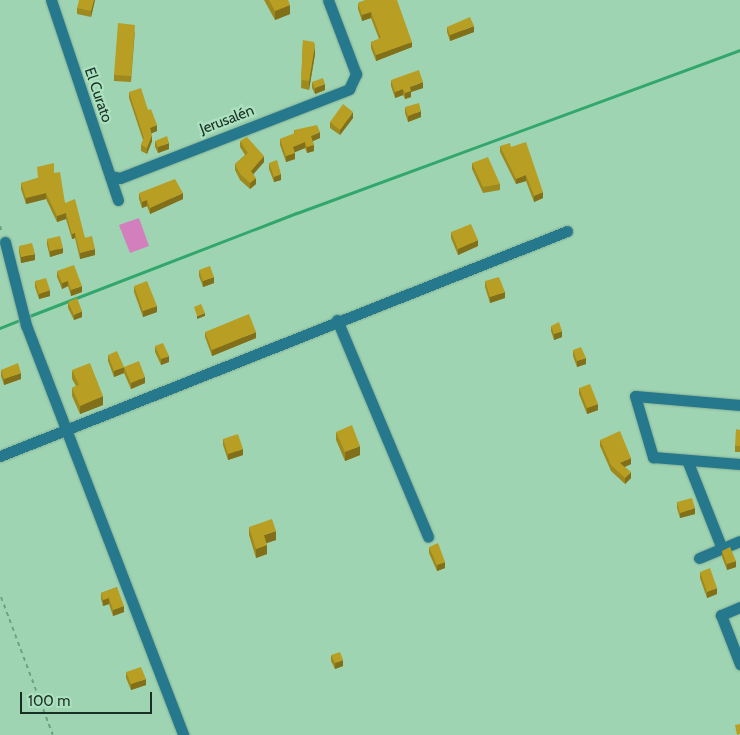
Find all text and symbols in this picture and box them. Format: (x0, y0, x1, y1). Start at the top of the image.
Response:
street label: El Curato (80, 65, 116, 125)
street label: Jerusalén (197, 101, 257, 139)
scale bar (22, 682, 155, 714)
text: 100 m (28, 692, 70, 710)

